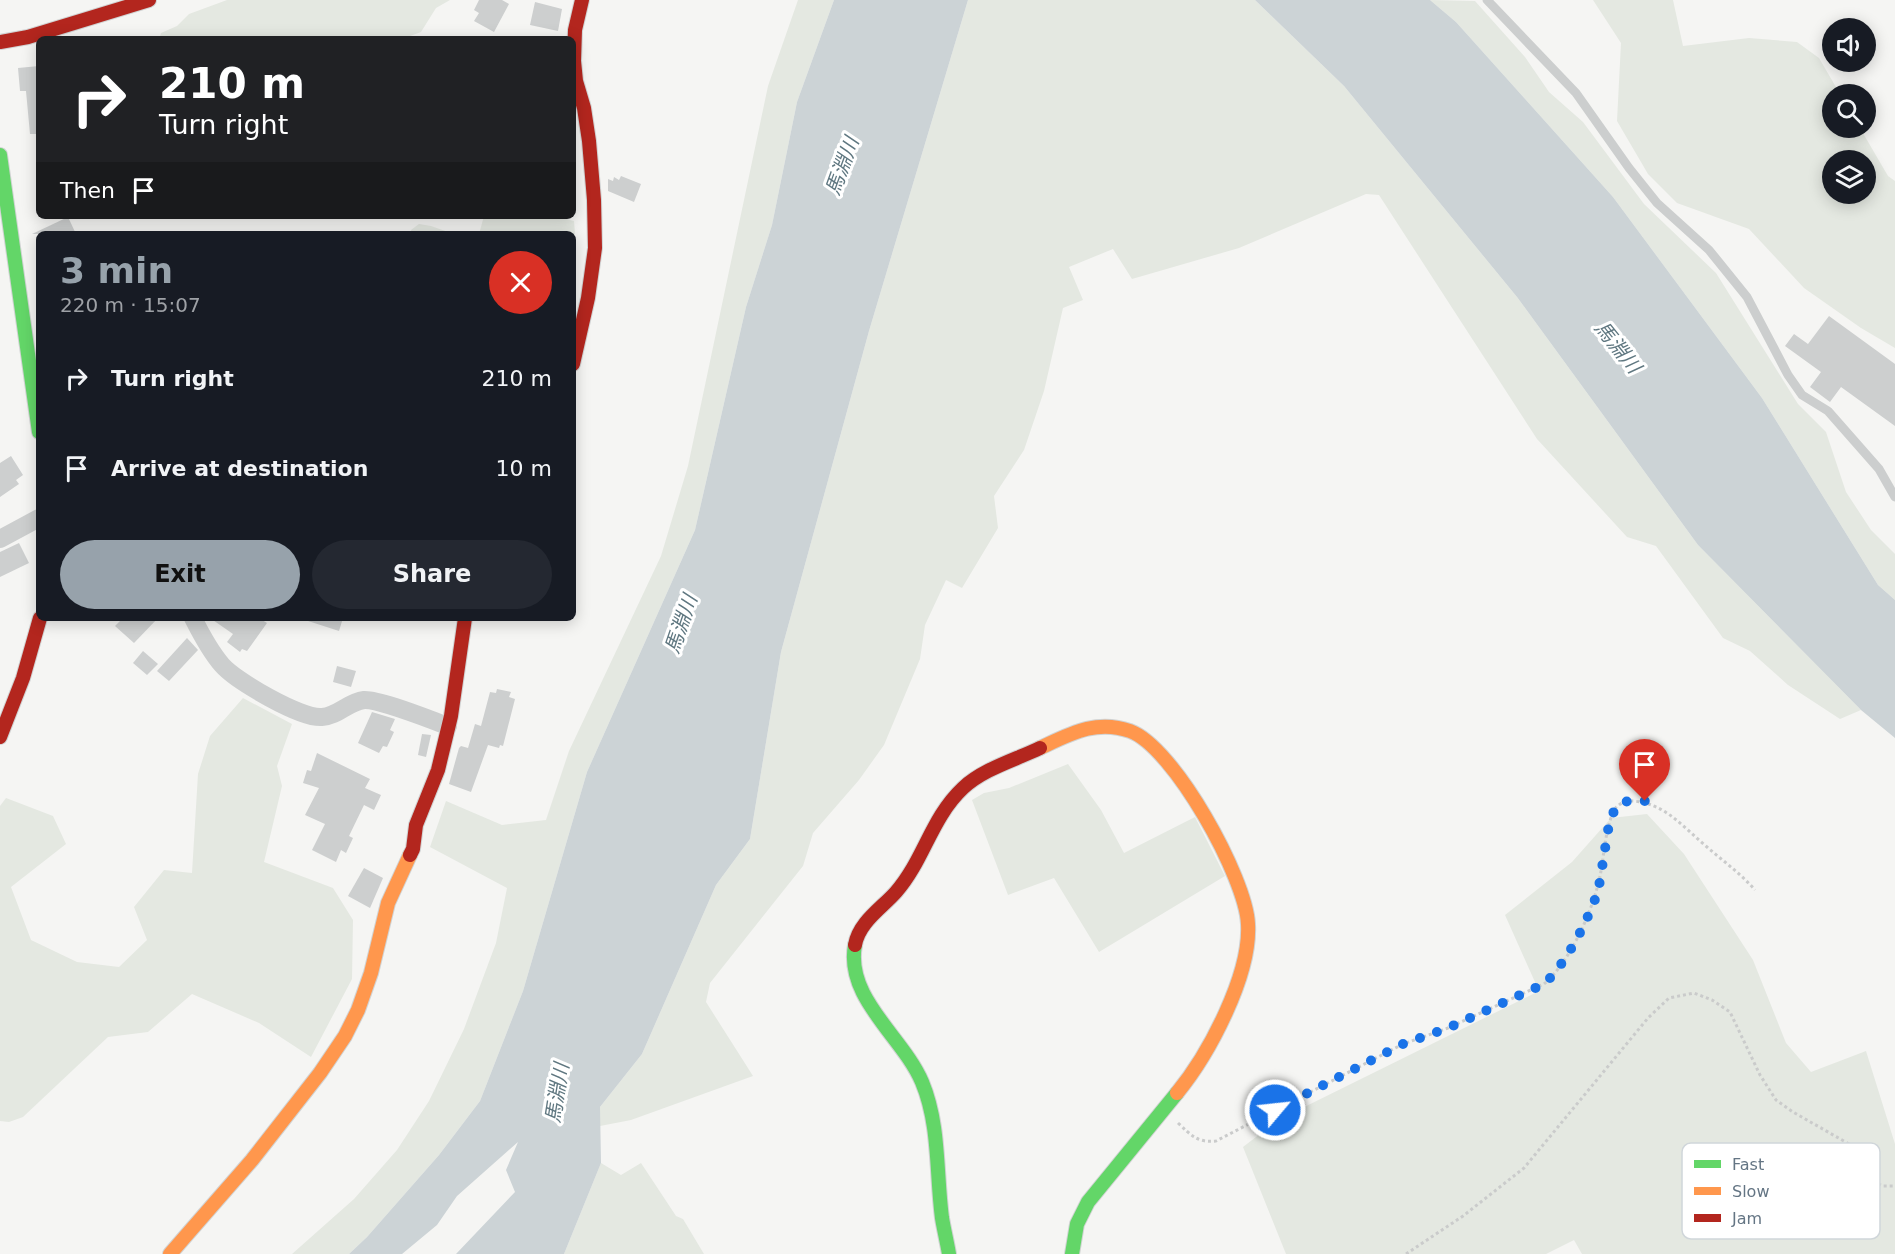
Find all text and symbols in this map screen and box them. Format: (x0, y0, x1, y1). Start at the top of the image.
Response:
map controls (1822, 18, 1876, 204)
button: sound (1822, 18, 1876, 72)
text: 210 m (159, 59, 305, 108)
icon: right (60, 60, 138, 138)
button: search (1822, 84, 1876, 138)
text: Turn right (159, 109, 288, 140)
water label: 馬淵川 (820, 132, 864, 198)
button: layers (1822, 150, 1876, 204)
icon: arrive (127, 174, 160, 207)
text: Then (60, 178, 115, 203)
text: 3 min (60, 250, 173, 291)
button: close (489, 251, 552, 314)
text: 220 m · 15:07 (60, 293, 201, 317)
water label: 馬淵川 (1590, 316, 1647, 379)
icon: right (60, 362, 93, 395)
text: Turn right (111, 366, 234, 391)
text: 210 m (482, 366, 552, 391)
icon: arrive (60, 452, 93, 485)
text: Arrive at destination (111, 456, 368, 481)
text: 10 m (496, 456, 552, 481)
button: Exit (60, 540, 300, 609)
button: Share (312, 540, 552, 609)
water label: 馬淵川 (660, 590, 703, 656)
pin (1619, 739, 1670, 801)
icon: arrive (1628, 748, 1661, 781)
water label: 馬淵川 (540, 1060, 574, 1125)
position arrow (1243, 1078, 1307, 1142)
legend (1682, 1143, 1880, 1239)
text: Fast (1732, 1155, 1764, 1174)
text: Slow (1732, 1182, 1769, 1201)
text: Jam (1731, 1209, 1762, 1228)

